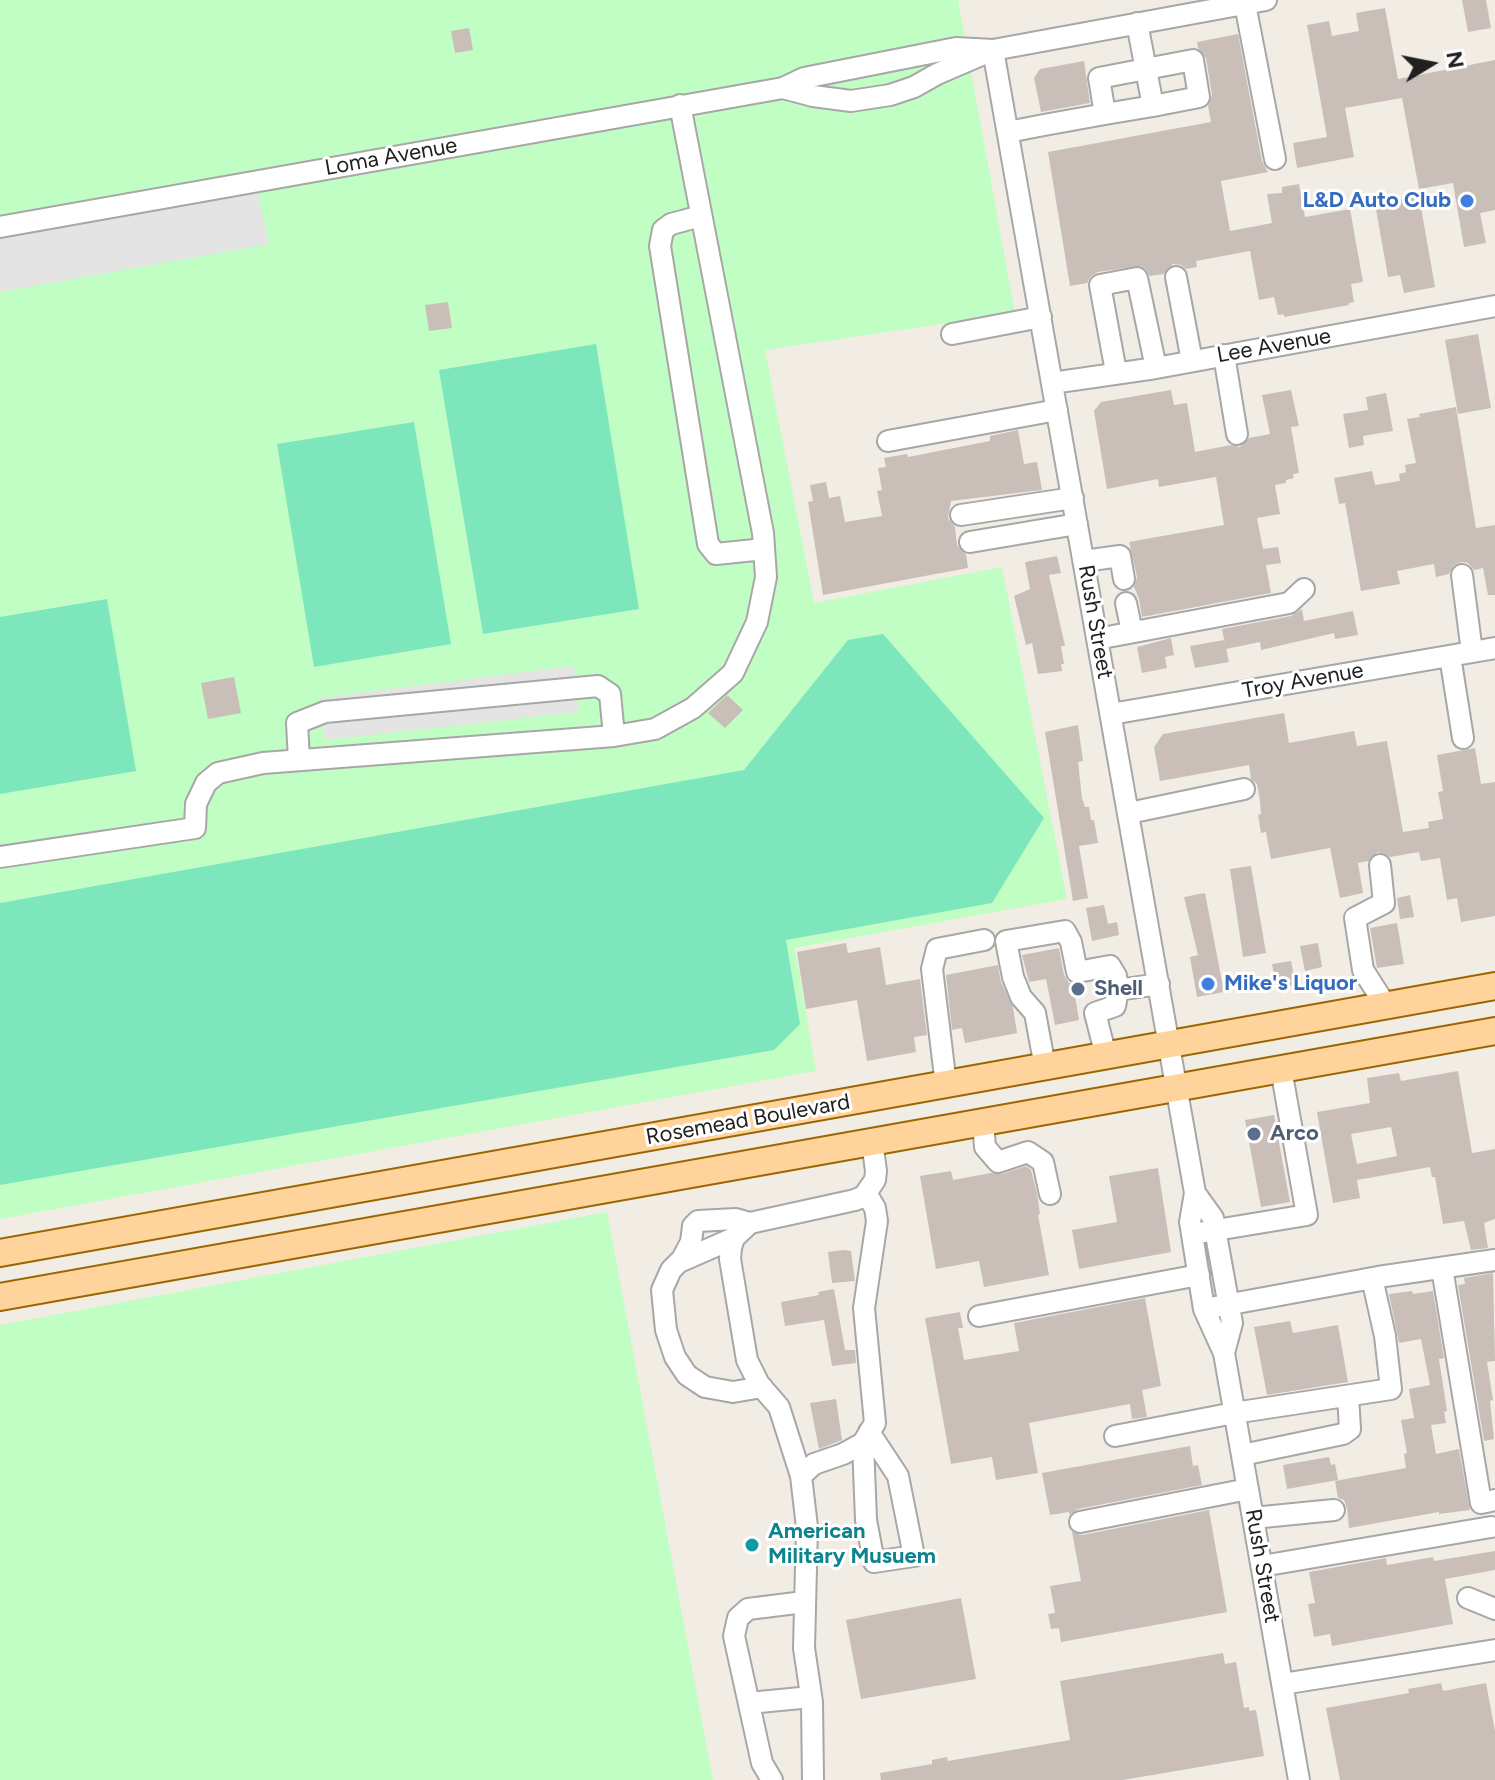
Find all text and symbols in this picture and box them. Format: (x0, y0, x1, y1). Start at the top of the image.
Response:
north arrow (1391, 24, 1471, 104)
text: N (1440, 49, 1470, 70)
street label: Loma Avenue (323, 132, 459, 182)
place label: L&D Auto Club (1302, 188, 1451, 214)
marker: L&D Auto Club (1458, 192, 1476, 210)
street label: Lee Avenue (1215, 323, 1333, 369)
street label: Rush Street (1072, 563, 1118, 681)
street label: Troy Avenue (1240, 657, 1366, 705)
place label: Mike's Liquor (1224, 971, 1357, 997)
marker: Mike's Liquor (1199, 975, 1217, 993)
place label: Shell (1094, 976, 1143, 1002)
marker: Shell (1069, 980, 1087, 998)
street label: Rosemead Boulevard (644, 1089, 852, 1151)
place label: Arco (1270, 1121, 1319, 1147)
marker: Arco (1245, 1125, 1263, 1143)
street label: Rush Street (1239, 1507, 1285, 1625)
place label: American Military Musuem (768, 1519, 936, 1570)
marker: American Military Musuem (743, 1536, 761, 1554)

